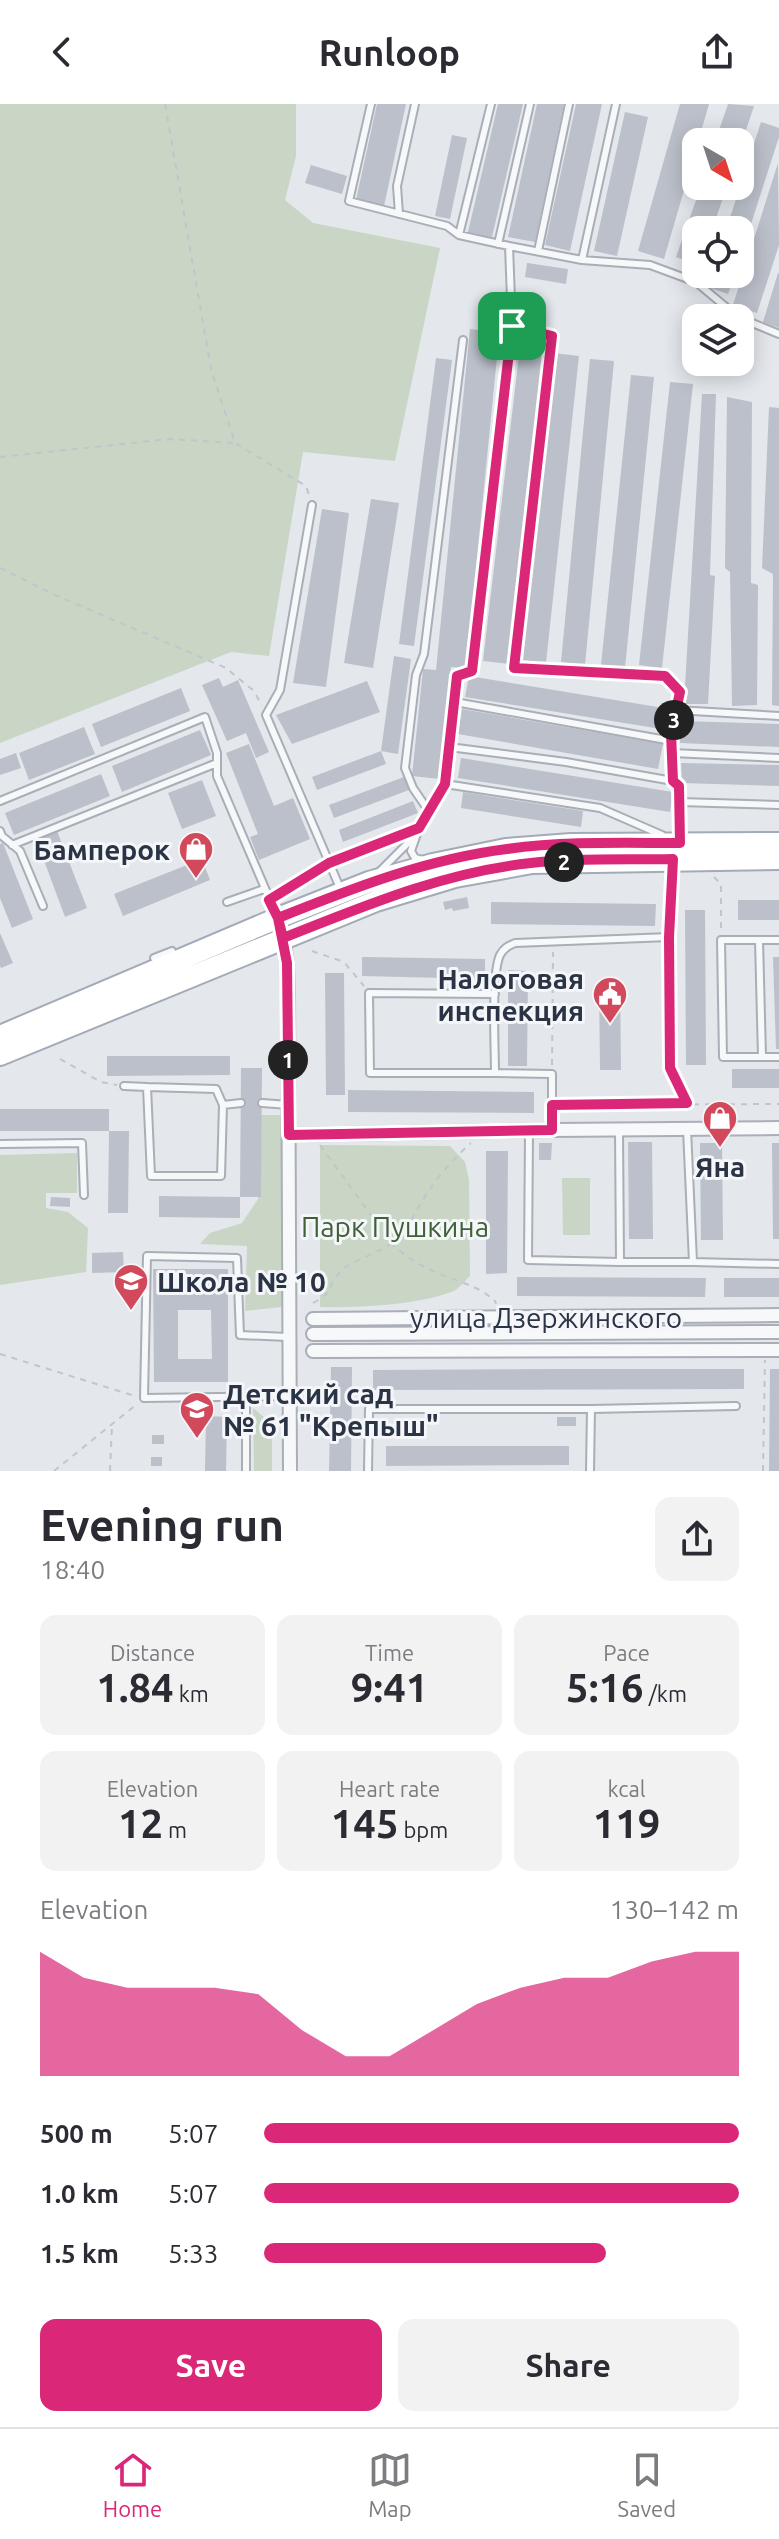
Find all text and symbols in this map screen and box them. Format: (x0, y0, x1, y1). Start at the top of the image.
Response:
icon: back (40, 30, 84, 74)
icon: share (695, 30, 739, 74)
text: Runloop (319, 32, 460, 73)
north arrow (682, 128, 754, 200)
map controls (682, 128, 754, 376)
button: locate (682, 216, 754, 288)
pin (478, 292, 546, 360)
icon: arrive (490, 304, 534, 348)
button: layers (682, 304, 754, 376)
pin: 3 (654, 700, 694, 740)
text: 3 (668, 707, 680, 732)
shop icon: Бамперок (177, 830, 215, 880)
place label: Бамперок (34, 834, 170, 865)
pin: 2 (544, 842, 584, 882)
text: 2 (558, 849, 570, 874)
place label: Налоговая инспекция (437, 963, 584, 1026)
public building icon: Налоговая инспекция (591, 975, 629, 1025)
pin: 1 (268, 1040, 308, 1080)
text: 1 (282, 1047, 294, 1072)
shop icon: Яна (701, 1099, 739, 1149)
place label: Яна (695, 1151, 745, 1182)
park label: Парк Пушкина (301, 1211, 489, 1242)
school or university icon: Школа № 10 (112, 1262, 150, 1312)
place label: Школа № 10 (157, 1266, 326, 1297)
street label: улица Дзержинского (410, 1302, 682, 1333)
place label: Детский сад № 61 "Крепыш" (223, 1378, 439, 1441)
school or university icon: Детский сад № 61 "Крепыш" (178, 1390, 216, 1440)
button: share (655, 1497, 739, 1581)
text: Evening run (40, 1500, 284, 1549)
text: 18:40 (40, 1555, 105, 1584)
text: Distance (110, 1640, 195, 1665)
text: Time (365, 1640, 414, 1665)
text: Pace (603, 1640, 650, 1665)
text: 1.84 (96, 1665, 174, 1710)
text: 9:41 (351, 1665, 428, 1710)
text: 5:16 (566, 1665, 644, 1710)
text: km (174, 1681, 209, 1706)
text: /km (644, 1681, 687, 1706)
text: Elevation (107, 1776, 198, 1801)
text: Heart rate (339, 1776, 440, 1801)
text: kcal (608, 1776, 645, 1801)
text: 12 (118, 1801, 163, 1846)
text: 145 (331, 1801, 398, 1846)
text: 119 (593, 1801, 660, 1846)
text: m (163, 1817, 187, 1842)
text: bpm (398, 1817, 448, 1842)
text: Elevation (40, 1895, 148, 1924)
text: 130–142 m (610, 1895, 739, 1924)
text: 500 m (40, 2119, 113, 2148)
text: 5:07 (168, 2119, 218, 2148)
text: 1.0 km (40, 2179, 119, 2208)
text: 5:07 (168, 2179, 218, 2208)
text: 1.5 km (40, 2239, 119, 2268)
text: 5:33 (168, 2239, 218, 2268)
button: Save (40, 2319, 382, 2411)
button: Share (398, 2319, 739, 2411)
tab: Home (103, 2448, 162, 2521)
tab: Map (368, 2448, 412, 2521)
tab: Saved (618, 2448, 676, 2521)

